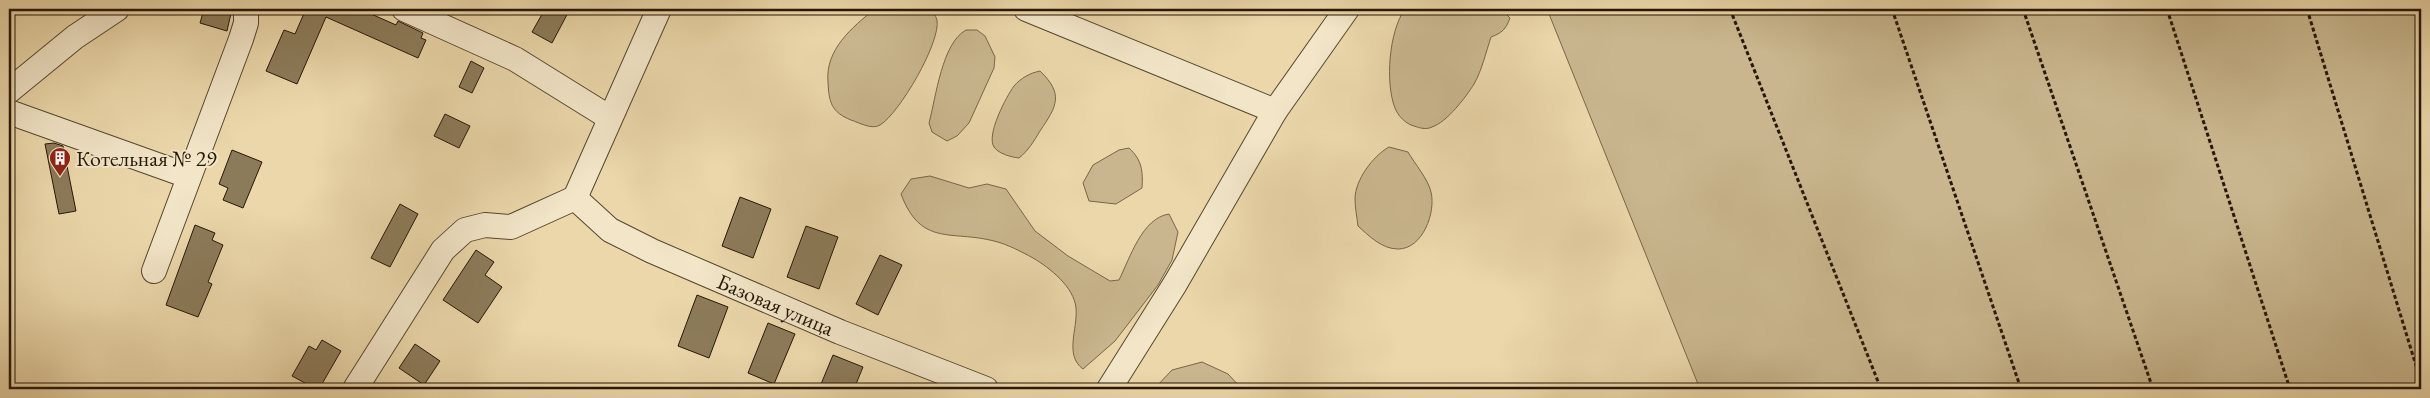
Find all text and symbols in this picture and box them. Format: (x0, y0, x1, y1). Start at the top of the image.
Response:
place label: Котельная № 29 (76, 144, 217, 173)
building icon: Котельная № 29 (48, 146, 72, 177)
street label: Базовая улица (713, 267, 839, 343)

